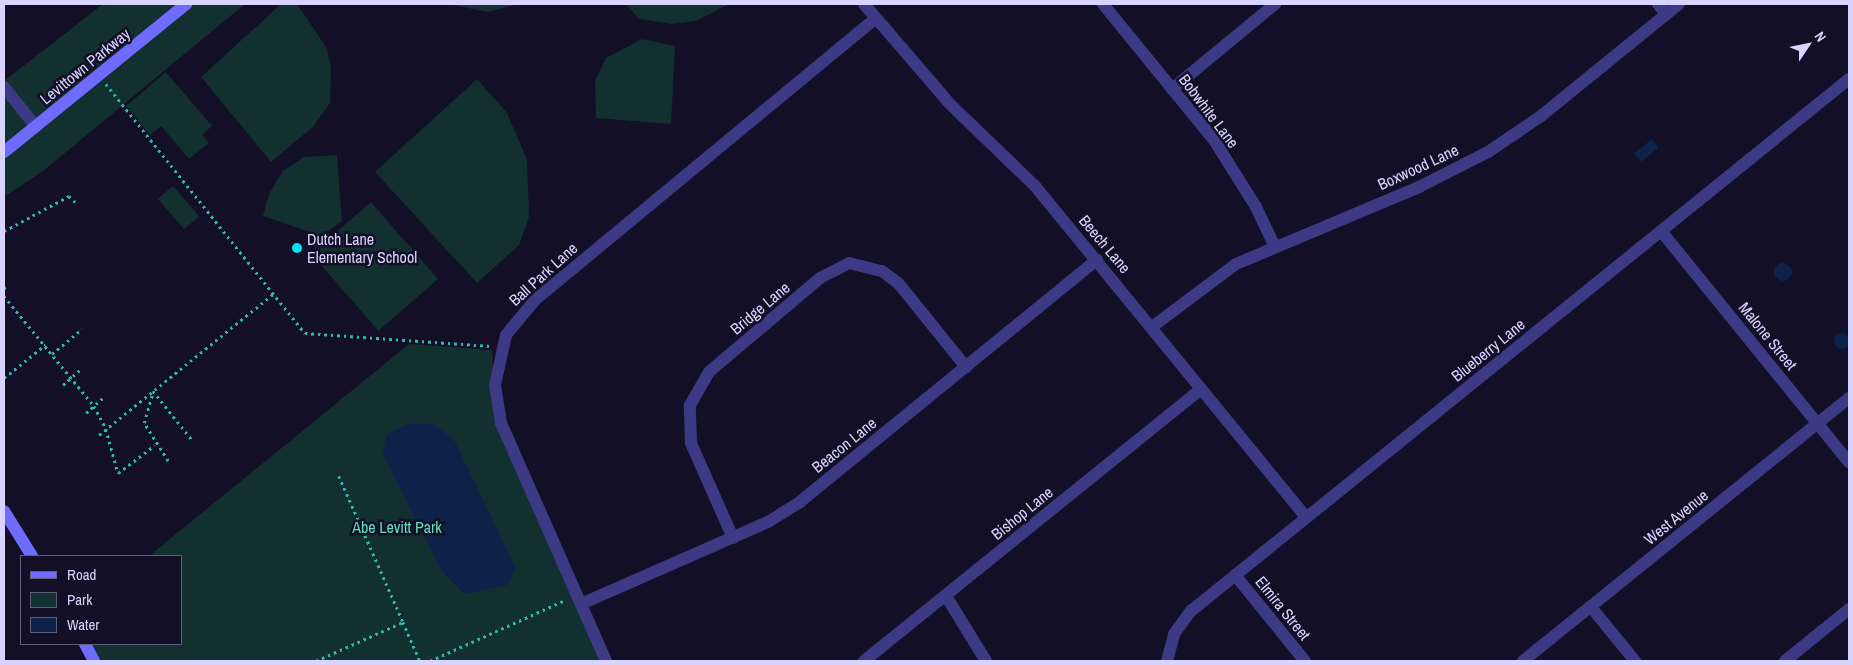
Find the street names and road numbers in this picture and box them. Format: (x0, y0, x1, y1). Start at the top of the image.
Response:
street label: Levittown Parkway (36, 24, 134, 108)
street label: Bobwhite Lane (1175, 70, 1243, 152)
street label: Boxwood Lane (1375, 140, 1461, 194)
street label: Beech Lane (1075, 211, 1135, 277)
street label: Ball Park Lane (505, 238, 581, 310)
street label: Bridge Lane (726, 278, 794, 338)
street label: Malone Street (1735, 298, 1801, 374)
street label: Blueberry Lane (1447, 315, 1529, 385)
street label: Beacon Lane (808, 413, 880, 477)
street label: Bishop Lane (987, 482, 1057, 544)
street label: West Avenue (1640, 485, 1712, 549)
street label: Elmira Street (1251, 572, 1315, 644)

